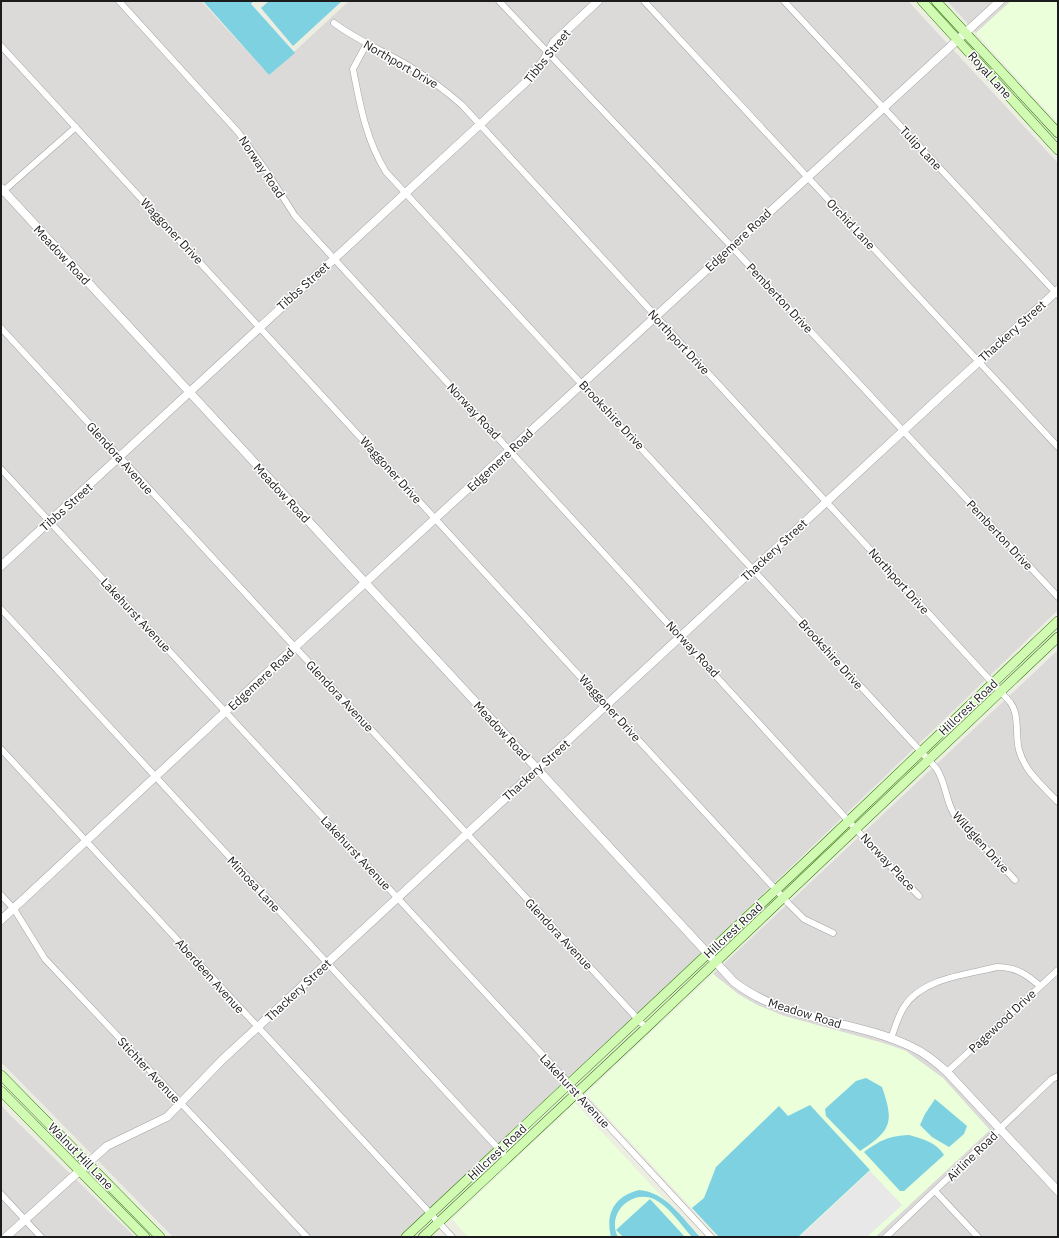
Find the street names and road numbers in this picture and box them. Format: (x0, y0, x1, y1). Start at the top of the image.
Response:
street label: Tibbs Street (521, 26, 573, 86)
street label: Northport Drive (361, 37, 441, 92)
street label: Royal Lane (965, 48, 1015, 102)
street label: Tulip Lane (897, 123, 946, 174)
street label: Norway Road (236, 133, 288, 201)
street label: Waggoner Drive (138, 195, 207, 267)
street label: Orchid Lane (824, 195, 879, 253)
street label: Edgemere Road (702, 205, 774, 275)
street label: Meadow Road (31, 222, 93, 288)
street label: Tibbs Street (274, 259, 332, 313)
street label: Pemberton Drive (744, 260, 817, 337)
street label: Thackery Street (975, 297, 1049, 365)
street label: Northport Drive (645, 306, 713, 378)
street label: Brookshire Drive (576, 377, 648, 453)
street label: Norway Road (444, 380, 504, 442)
street label: Glendora Avenue (84, 419, 157, 498)
street label: Edgemere Road (464, 425, 536, 495)
street label: Waggoner Drive (357, 433, 425, 507)
street label: Meadow Road (251, 460, 313, 526)
street label: Tibbs Street (37, 480, 95, 534)
street label: Pemberton Drive (964, 497, 1037, 574)
street label: Thackery Street (738, 515, 810, 585)
street label: Northport Drive (865, 545, 933, 617)
street label: Lakehurst Avenue (98, 575, 175, 656)
street label: Brookshire Drive (796, 616, 867, 692)
street label: Norway Road (663, 618, 723, 680)
street label: Edgemere Road (225, 644, 297, 714)
street label: Glendora Avenue (303, 657, 377, 735)
street label: Waggoner Drive (576, 671, 644, 745)
street label: Hillcrest Road (935, 676, 1001, 738)
street label: Meadow Road (471, 698, 533, 764)
street label: Thackery Street (499, 736, 573, 804)
street label: Wildglen Drive (949, 808, 1013, 876)
street label: Lakehurst Avenue (318, 813, 395, 894)
street label: Norway Place (857, 830, 919, 894)
street label: Mimosa Lane (224, 853, 284, 915)
street label: Glendora Avenue (522, 895, 596, 973)
street label: Hillcrest Road (700, 899, 766, 961)
street label: Aberdeen Avenue (172, 936, 248, 1017)
street label: Thackery Street (262, 955, 334, 1025)
street label: Pagewood Drive (965, 986, 1039, 1056)
street label: Meadow Road (766, 995, 844, 1031)
street label: Stichter Avenue (114, 1034, 184, 1107)
street label: Lakehurst Avenue (537, 1051, 614, 1132)
street label: Walnut Hill Lane (45, 1119, 117, 1193)
street label: Hillcrest Road (464, 1121, 530, 1183)
street label: Airline Road (943, 1128, 1001, 1184)

